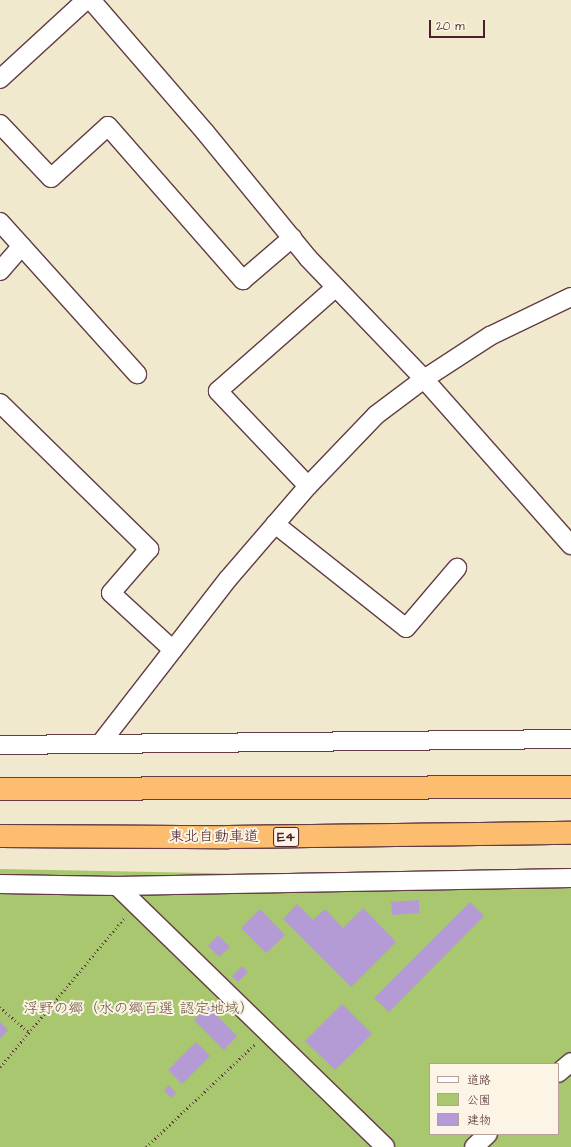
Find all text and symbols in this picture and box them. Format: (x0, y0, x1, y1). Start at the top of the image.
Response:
scale bar (431, 12, 487, 38)
text: 20 m (436, 18, 465, 35)
road number: E4 (273, 825, 299, 849)
street label: 東北自動車道 (169, 828, 259, 846)
park label: 浮野の郷（水の郷百選 認定地域） (23, 1000, 255, 1018)
legend (429, 1063, 559, 1135)
text: 道路 (467, 1072, 491, 1089)
text: 公園 (467, 1092, 491, 1109)
text: 建物 (467, 1112, 491, 1129)

